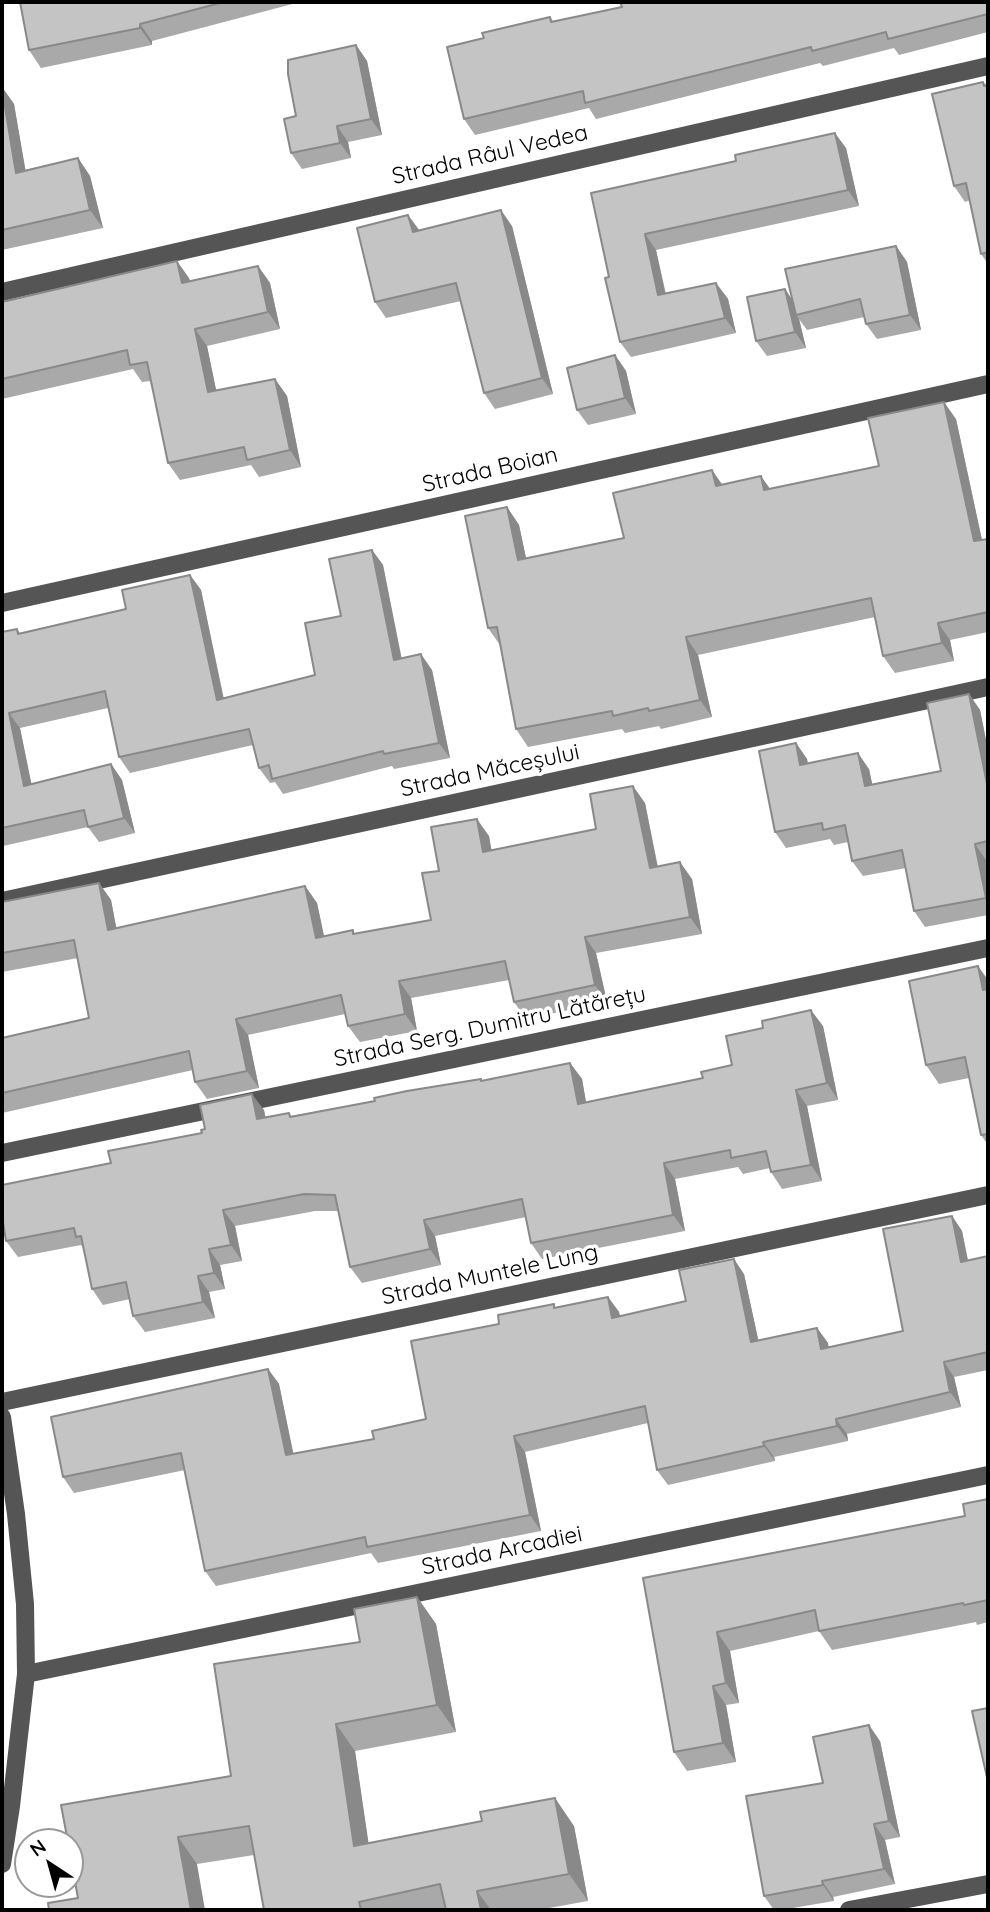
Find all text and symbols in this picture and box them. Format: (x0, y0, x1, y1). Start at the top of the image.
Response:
street label: Strada Râul Vedea (389, 119, 591, 191)
street label: Strada Boian (419, 441, 561, 499)
street label: Strada Măceșului (398, 739, 582, 803)
street label: Strada Serg. Dumitru Lătărețu (331, 980, 649, 1074)
street label: Strada Muntele Lung (379, 1239, 601, 1311)
street label: Strada Arcadiei (419, 1521, 585, 1581)
north arrow (14, 1828, 84, 1898)
text: N (25, 1834, 51, 1861)

